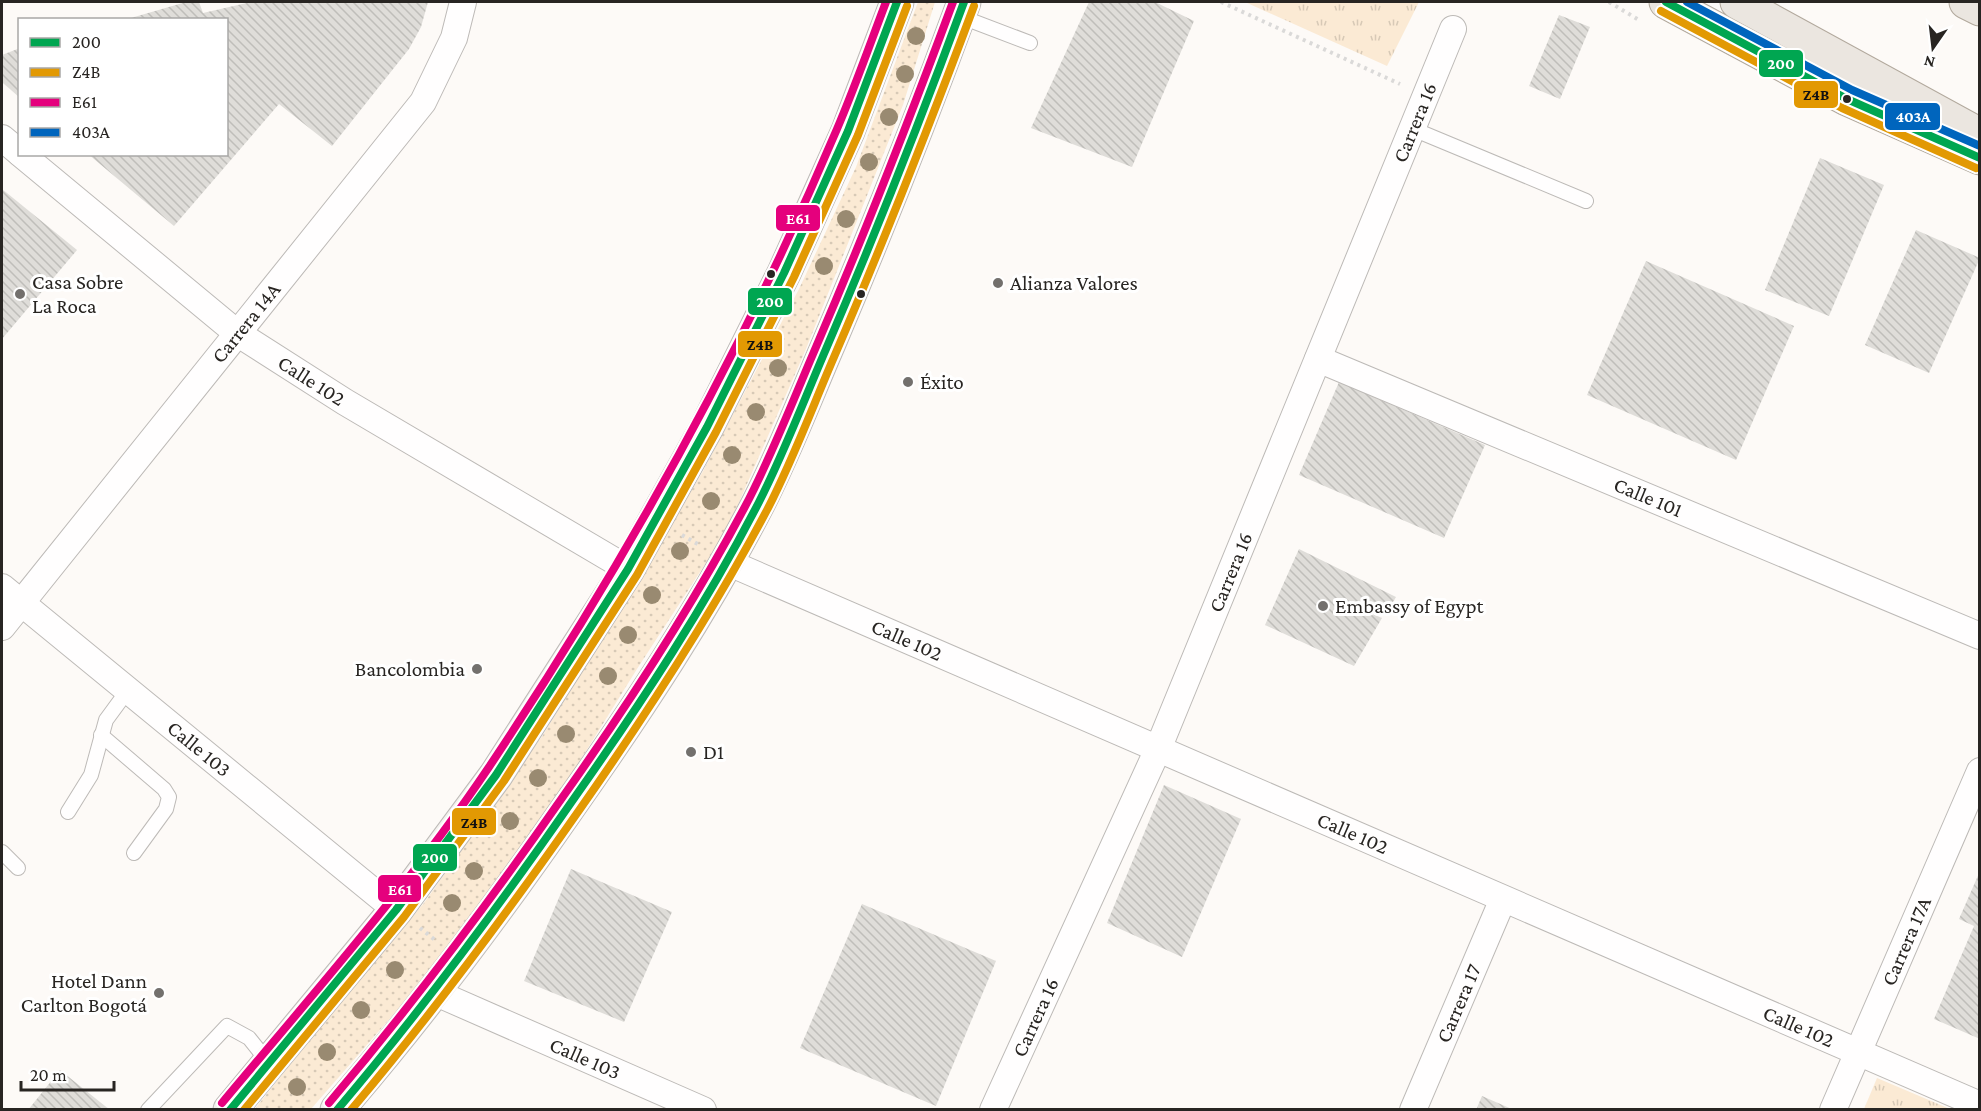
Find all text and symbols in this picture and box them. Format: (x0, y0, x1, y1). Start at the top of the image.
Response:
legend (18, 18, 228, 156)
north arrow (1903, 18, 1963, 78)
text: 200 (72, 32, 101, 52)
line badge: 200 (1758, 49, 1804, 78)
text: N (1922, 52, 1937, 72)
text: 200 (1767, 55, 1795, 72)
text: Z4B (72, 62, 101, 82)
street label: Carrera 16 (1388, 79, 1442, 166)
line badge: Z4B (1793, 80, 1839, 109)
text: Z4B (1803, 86, 1829, 103)
text: E61 (72, 92, 97, 112)
unlabelled marker (1841, 93, 1853, 105)
line badge: 403A (1884, 102, 1941, 131)
text: 403A (1895, 108, 1931, 125)
text: 403A (72, 122, 111, 142)
line badge: E61 (775, 204, 821, 232)
text: E61 (786, 210, 810, 227)
unlabelled marker (765, 268, 777, 280)
place label: Casa Sobre La Roca (32, 270, 123, 318)
place label: Alianza Valores (1010, 271, 1138, 295)
marker: Alianza Valores (991, 276, 1005, 290)
street label: Carrera 14A (207, 278, 285, 368)
marker: Casa Sobre La Roca (13, 287, 27, 301)
line badge: 200 (747, 287, 793, 316)
unlabelled marker (855, 288, 867, 300)
text: 200 (756, 293, 784, 310)
line badge: Z4B (737, 330, 783, 358)
text: Z4B (747, 336, 773, 353)
street label: Calle 102 (274, 350, 350, 411)
place label: Éxito (920, 370, 964, 394)
marker: Éxito (901, 375, 915, 389)
street label: Calle 101 (1610, 472, 1686, 522)
street label: Carrera 16 (1203, 529, 1257, 616)
place label: Embassy of Egypt (1335, 594, 1484, 618)
marker: Embassy of Egypt (1316, 599, 1330, 613)
street label: Calle 102 (868, 614, 946, 666)
place label: Bancolombia (355, 657, 465, 681)
marker: Bancolombia (470, 662, 484, 676)
street label: Calle 103 (163, 716, 236, 782)
place label: D1 (703, 740, 724, 764)
marker: D1 (684, 745, 698, 759)
line badge: Z4B (451, 807, 497, 836)
street label: Calle 102 (1314, 807, 1392, 859)
text: Z4B (461, 814, 487, 831)
line badge: 200 (412, 843, 458, 872)
text: 200 (421, 849, 449, 866)
line badge: E61 (377, 874, 422, 903)
text: E61 (388, 881, 412, 898)
street label: Carrera 17A (1876, 893, 1936, 989)
street label: Carrera 17 (1431, 960, 1486, 1046)
place label: Hotel Dann Carlton Bogotá (21, 969, 147, 1017)
street label: Carrera 16 (1007, 974, 1064, 1060)
marker: Hotel Dann Carlton Bogotá (152, 986, 166, 1000)
street label: Calle 102 (1760, 1001, 1838, 1052)
street label: Calle 103 (546, 1032, 624, 1084)
scale bar (21, 1054, 114, 1092)
text: 20 m (30, 1065, 67, 1085)

